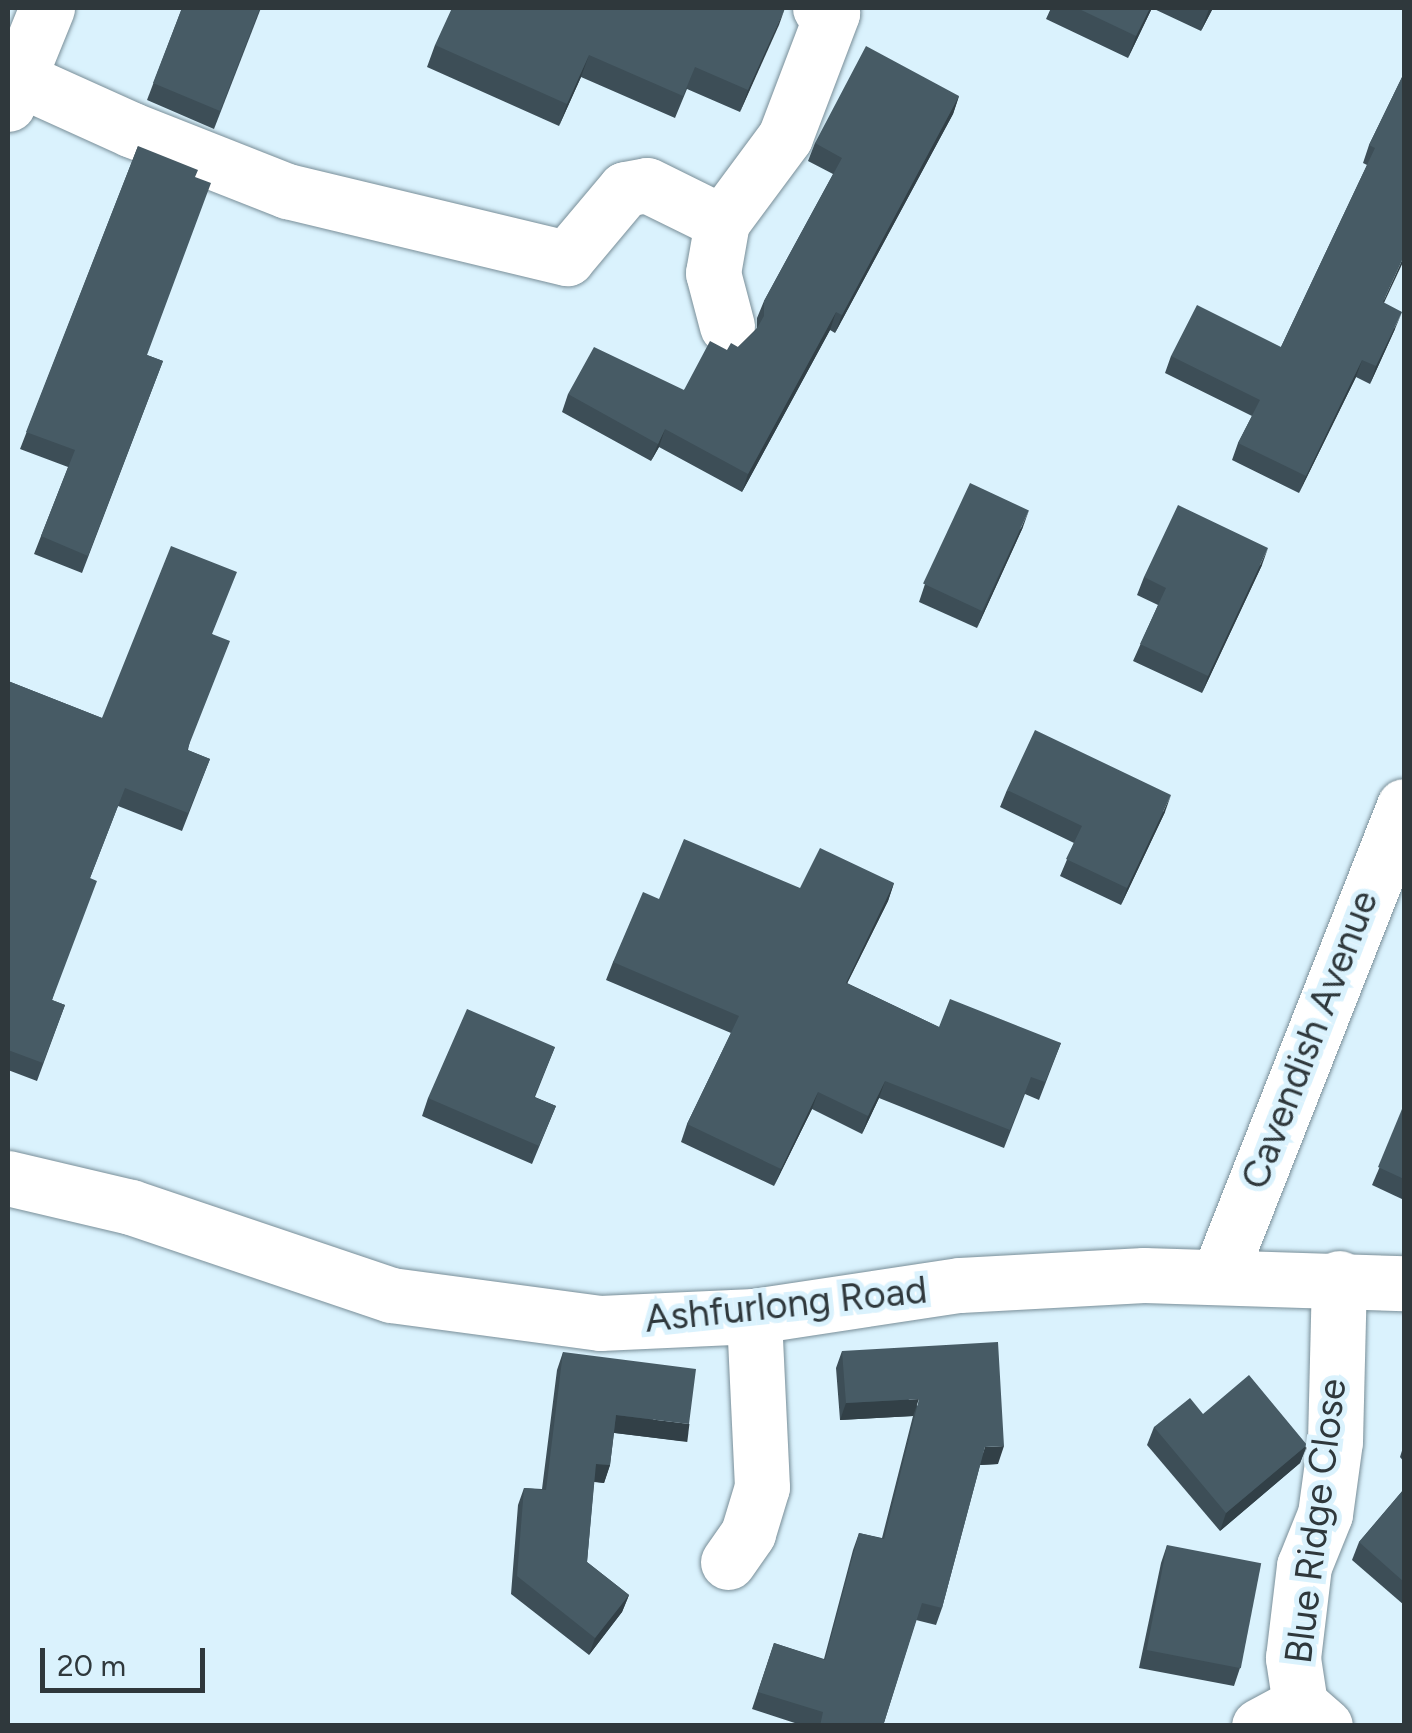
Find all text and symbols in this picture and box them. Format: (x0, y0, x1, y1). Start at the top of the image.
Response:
street label: Cavendish Avenue (1232, 884, 1388, 1196)
street label: Ashfurlong Road (643, 1268, 929, 1342)
street label: Blue Ridge Close (1276, 1376, 1356, 1666)
scale bar (45, 1628, 210, 1690)
text: 20 m (57, 1647, 126, 1684)

